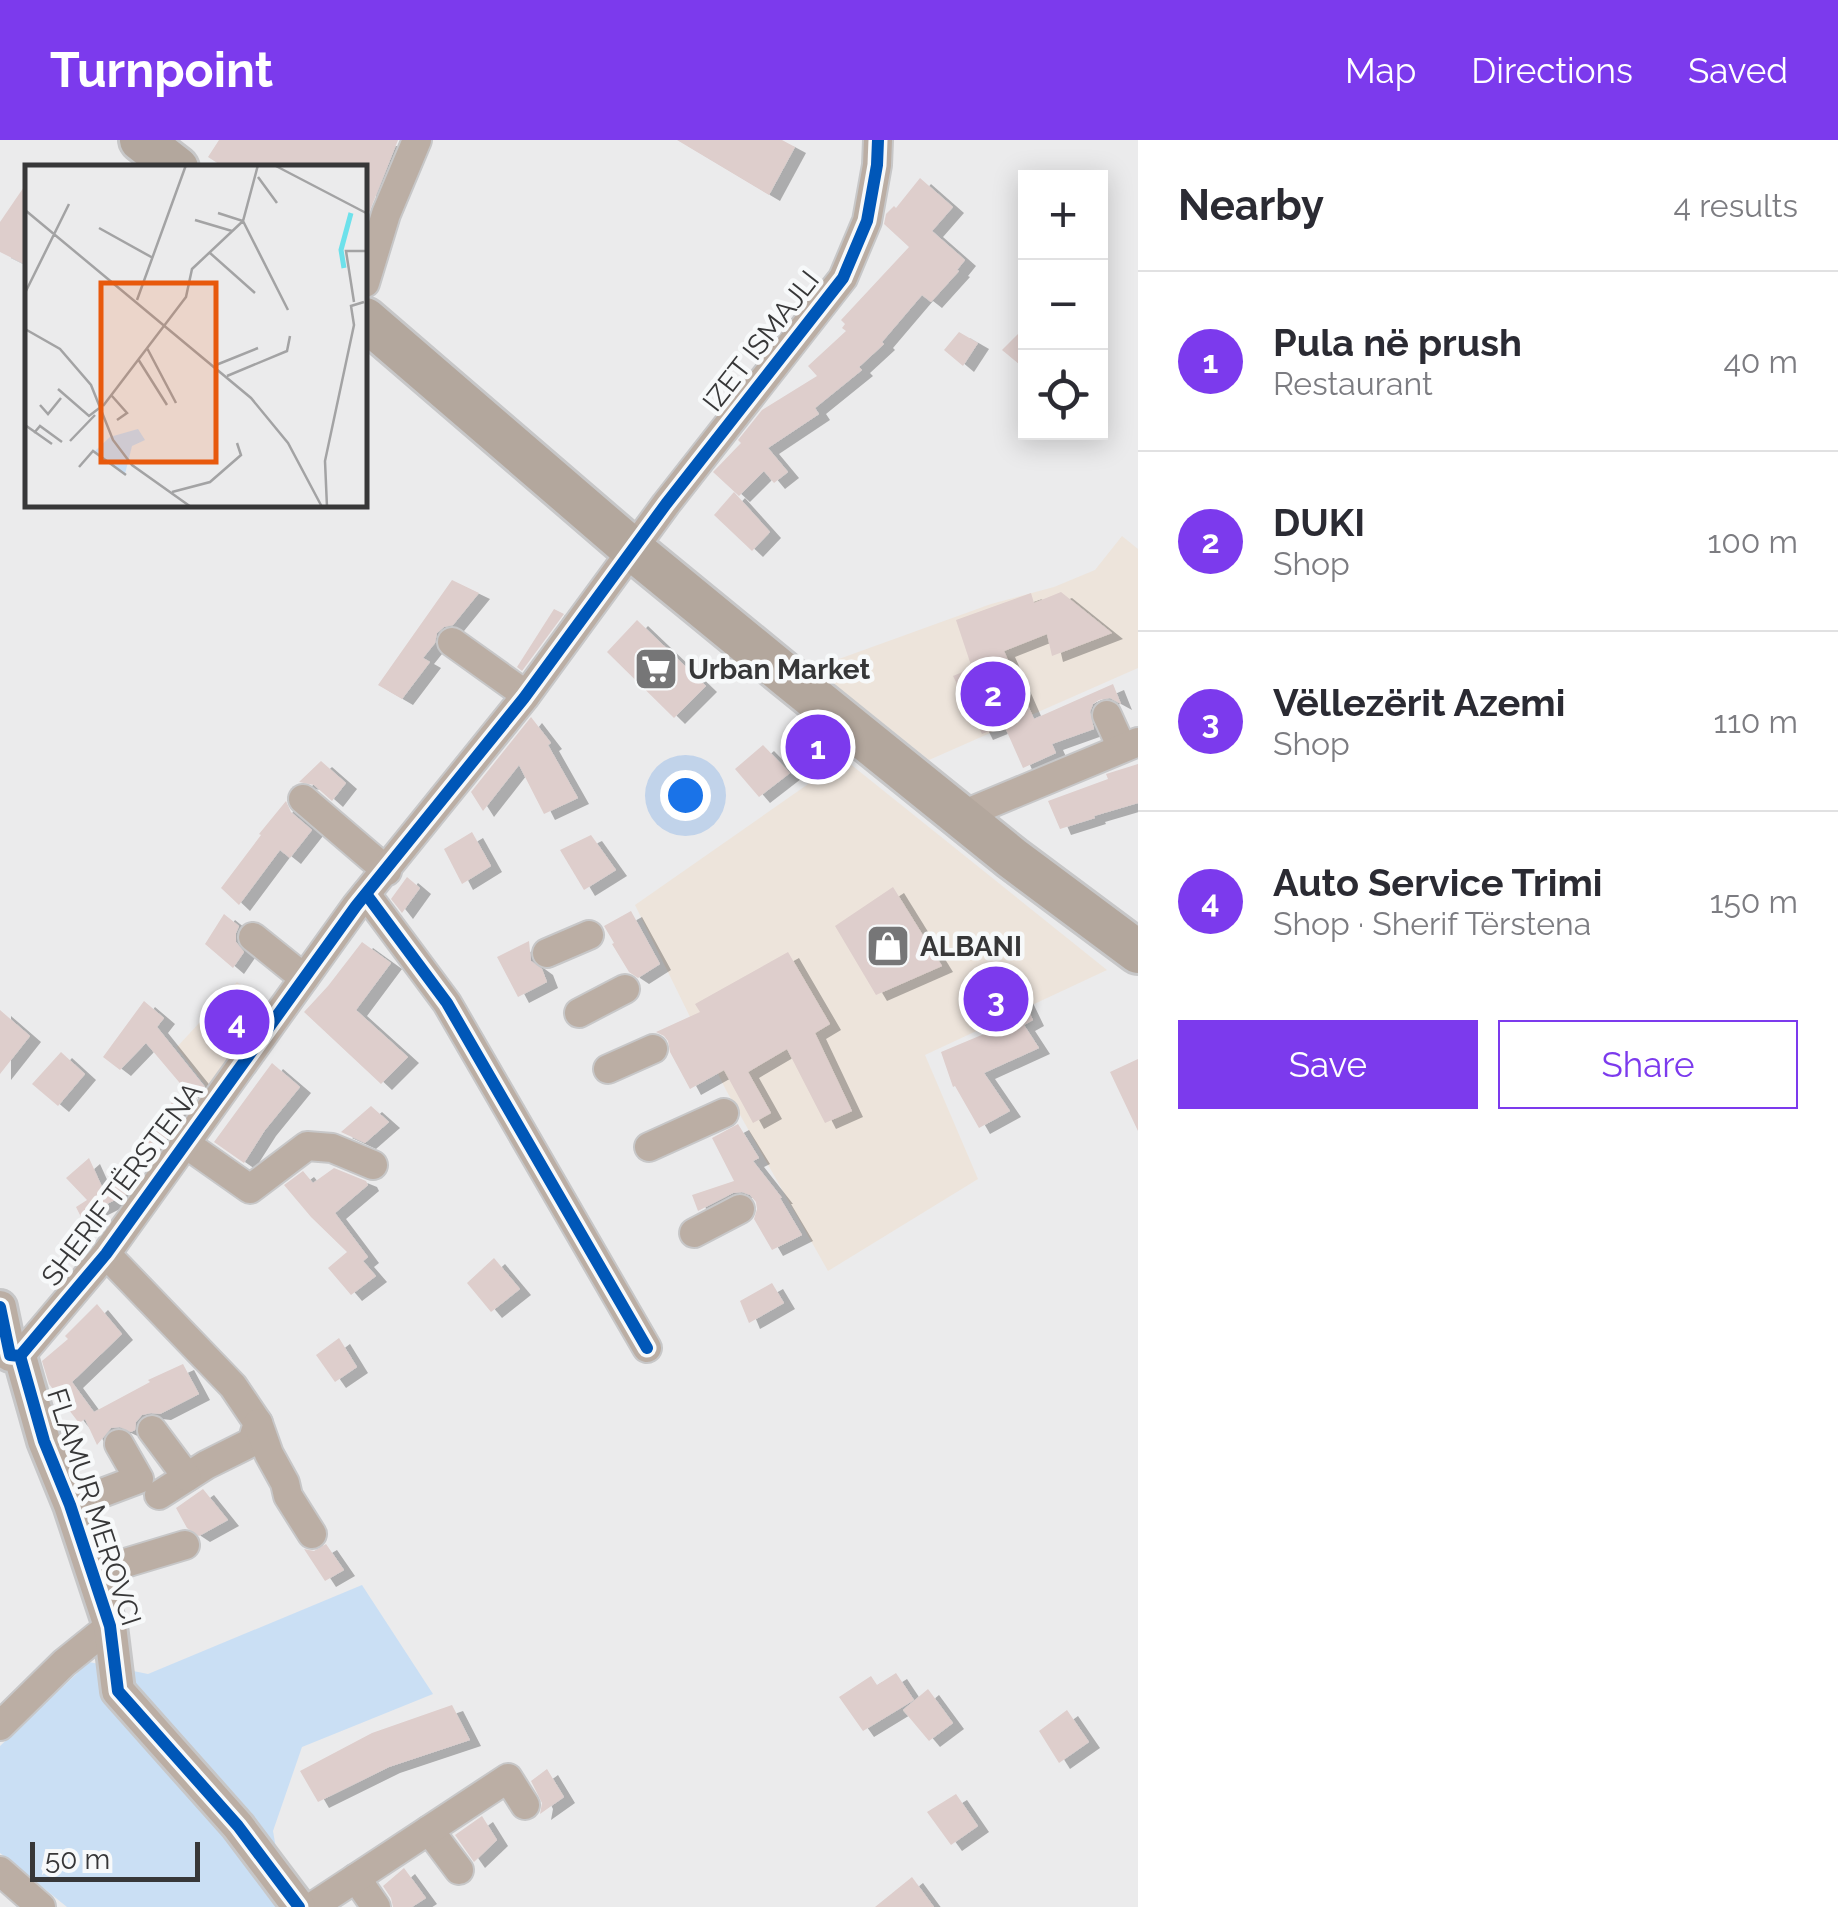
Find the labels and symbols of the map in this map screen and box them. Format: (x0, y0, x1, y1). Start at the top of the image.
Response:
inset map (25, 165, 368, 508)
street label: IZET ISMAJLI (696, 264, 826, 418)
supermarket icon: Urban Market (633, 646, 679, 692)
place label: Urban Market (688, 653, 870, 686)
pin: 2 (960, 656, 1026, 732)
pin: 1 (786, 710, 850, 784)
your location (660, 770, 711, 821)
shop icon: ALBANI (865, 923, 911, 969)
place label: ALBANI (920, 930, 1022, 963)
pin: 3 (964, 962, 1028, 1036)
pin: 4 (204, 984, 270, 1060)
street label: SHERIF TËRSTENA (35, 1076, 209, 1292)
street label: FLAMUR MEROVCI (40, 1384, 148, 1630)
scale bar (30, 1837, 200, 1882)

